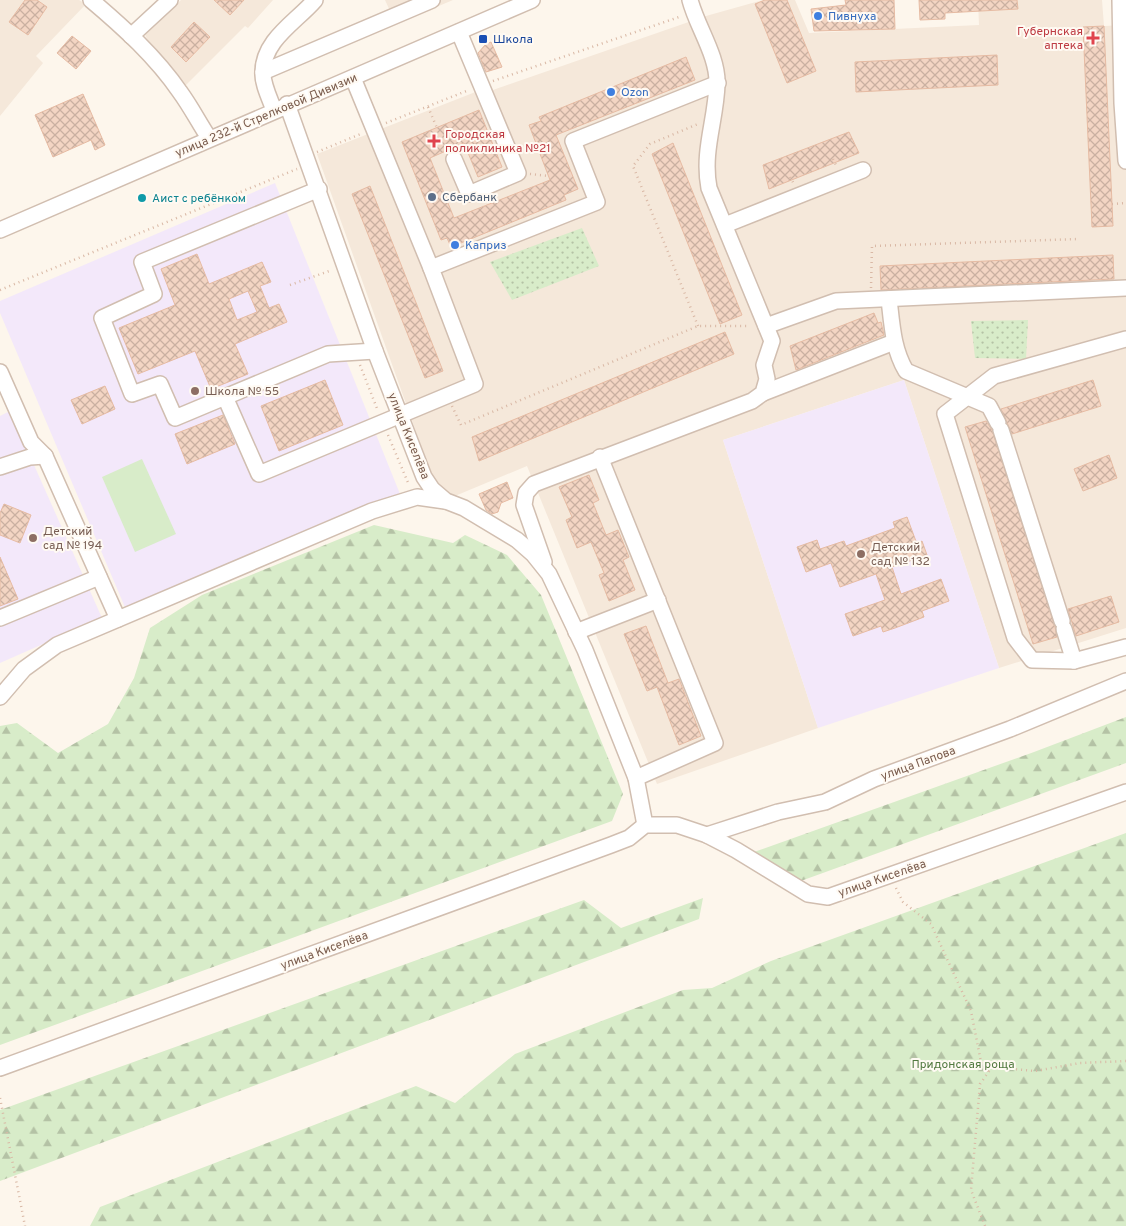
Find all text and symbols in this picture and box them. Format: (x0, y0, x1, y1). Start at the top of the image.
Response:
place label: Пивнуха (828, 9, 876, 25)
marker: Пивнуха (812, 10, 824, 22)
place label: Губернская аптека (1017, 24, 1083, 54)
place label: Школа (493, 32, 533, 48)
marker: Губернская аптека (1087, 32, 1099, 44)
marker: Школа (477, 33, 489, 45)
street label: улица 232-й Стрелковой Дивизии (173, 70, 360, 162)
place label: Ozon (621, 85, 649, 101)
marker: Ozon (605, 86, 617, 98)
place label: Городская поликлиника №21 (445, 127, 551, 157)
marker: Городская поликлиника №21 (427, 134, 441, 148)
place label: Сбербанк (442, 190, 497, 206)
place label: Аист с ребёнком (152, 191, 246, 207)
marker: Сбербанк (426, 191, 438, 203)
marker: Аист с ребёнком (136, 192, 148, 204)
place label: Каприз (465, 238, 507, 254)
marker: Каприз (449, 239, 461, 251)
place label: Школа № 55 (205, 384, 279, 400)
marker: Школа № 55 (189, 385, 201, 397)
street label: улица Киселёва (383, 391, 433, 482)
place label: Детский сад № 194 (43, 524, 102, 554)
marker: Детский сад № 194 (27, 532, 39, 544)
place label: Детский сад № 132 (871, 540, 930, 570)
marker: Детский сад № 132 (855, 548, 867, 560)
street label: улица Папова (879, 743, 958, 785)
street label: улица Киселёва (836, 856, 928, 901)
street label: улица Киселёва (278, 928, 370, 974)
park label: Придонская роща (911, 1057, 1015, 1073)

